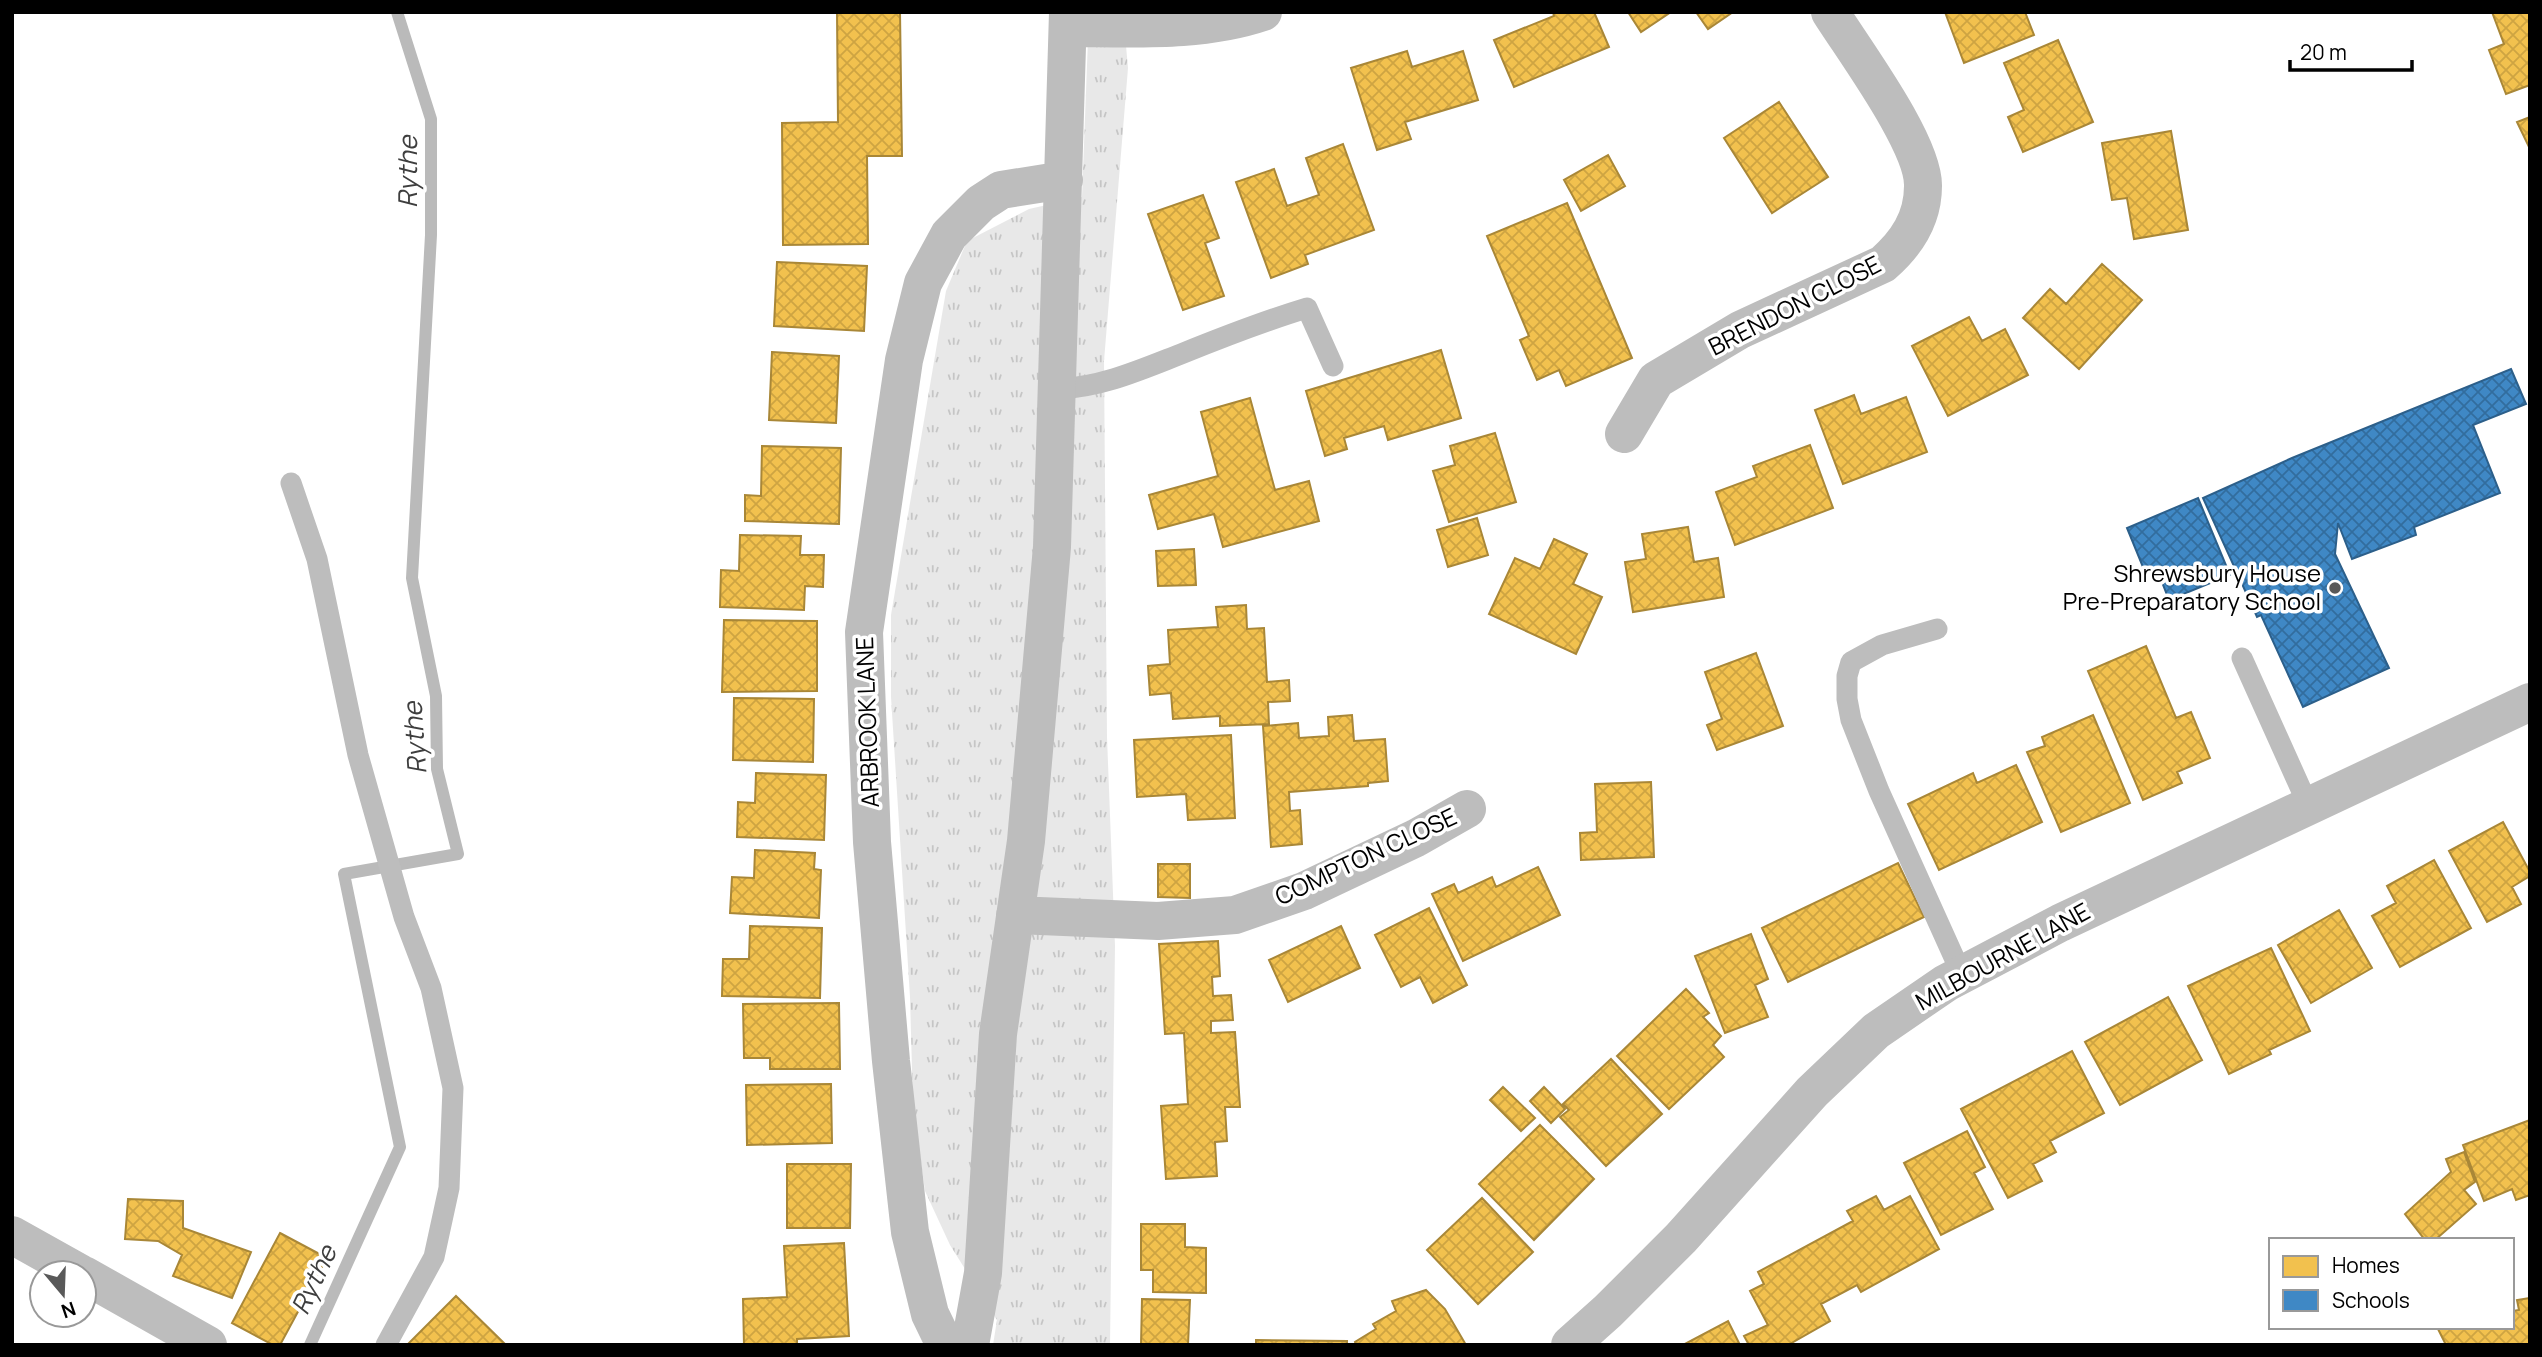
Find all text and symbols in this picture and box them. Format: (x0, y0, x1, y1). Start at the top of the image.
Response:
scale bar (2290, 28, 2412, 72)
text: 20 m (2300, 38, 2347, 66)
water label: Rythe (389, 134, 425, 208)
street label: BRENDON CLOSE (1702, 247, 1886, 362)
place label: Shrewsbury House Pre-Preparatory School (2063, 556, 2321, 617)
marker: Shrewsbury House Pre-Preparatory School (2327, 580, 2343, 596)
street label: ARBROOK LANE (847, 636, 886, 808)
water label: Rythe (393, 699, 434, 775)
street label: COMPTON CLOSE (1269, 799, 1462, 912)
street label: MILBOURNE LANE (1909, 894, 2095, 1017)
water label: Rythe (282, 1238, 345, 1320)
legend (2269, 1238, 2514, 1329)
text: Homes (2332, 1251, 2400, 1279)
north arrow (28, 1259, 98, 1329)
text: Schools (2332, 1286, 2410, 1314)
text: N (58, 1296, 79, 1325)

